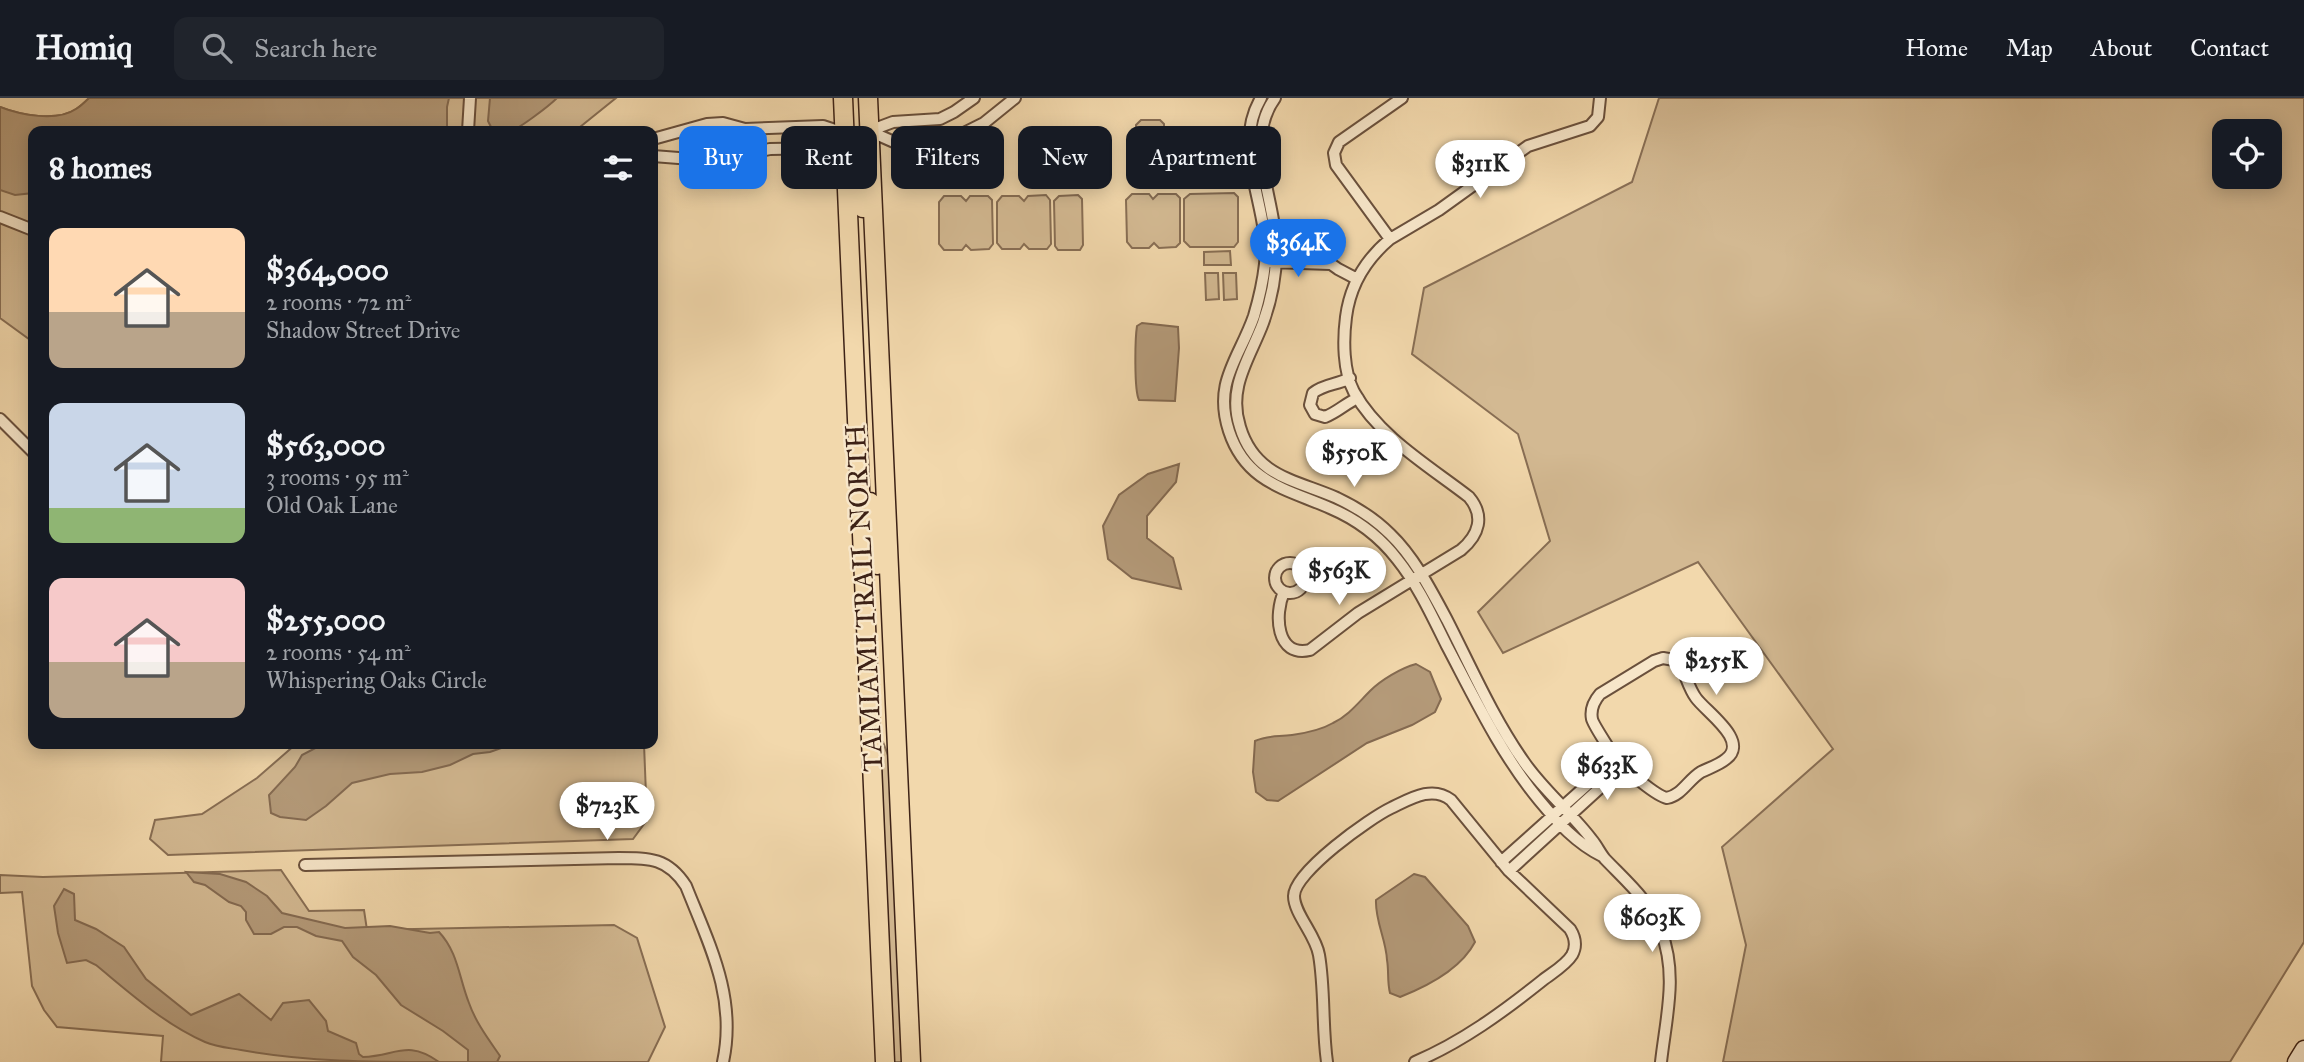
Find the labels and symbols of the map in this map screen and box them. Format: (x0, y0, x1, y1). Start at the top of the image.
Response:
pin: $311K (1431, 140, 1529, 200)
pin: $364K (1249, 220, 1347, 279)
street label: TAMIAMI TRAIL NORTH (837, 423, 891, 773)
pin: $550K (1305, 430, 1403, 489)
pin: $563K (1290, 547, 1388, 607)
pin: $255K (1667, 638, 1765, 697)
pin: $633K (1558, 742, 1656, 802)
pin: $723K (558, 782, 656, 842)
pin: $603K (1603, 894, 1701, 954)

